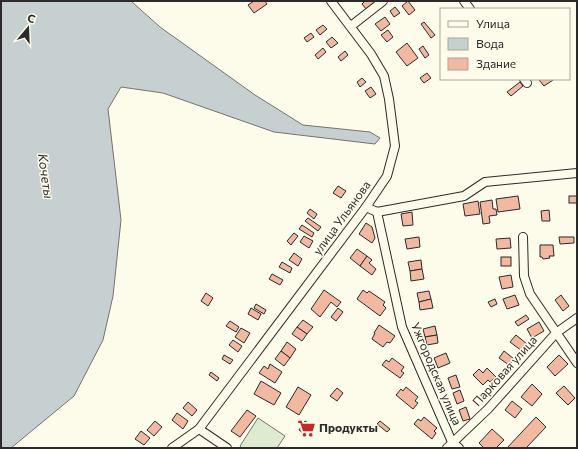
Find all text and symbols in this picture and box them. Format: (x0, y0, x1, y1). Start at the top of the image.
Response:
north arrow (8, 8, 48, 48)
legend (440, 8, 570, 80)
text: С (26, 11, 38, 26)
text: Улица (476, 16, 510, 30)
text: Вода (476, 36, 504, 50)
text: Здание (476, 56, 516, 70)
water label: Кочеты (35, 153, 57, 200)
street label: улица Ульянова (310, 178, 373, 257)
street label: Ужгородская улица (409, 320, 465, 427)
street label: Парковая улица (469, 332, 539, 408)
supermarket icon: Продукты (296, 418, 316, 438)
place label: Продукты (319, 420, 378, 434)

